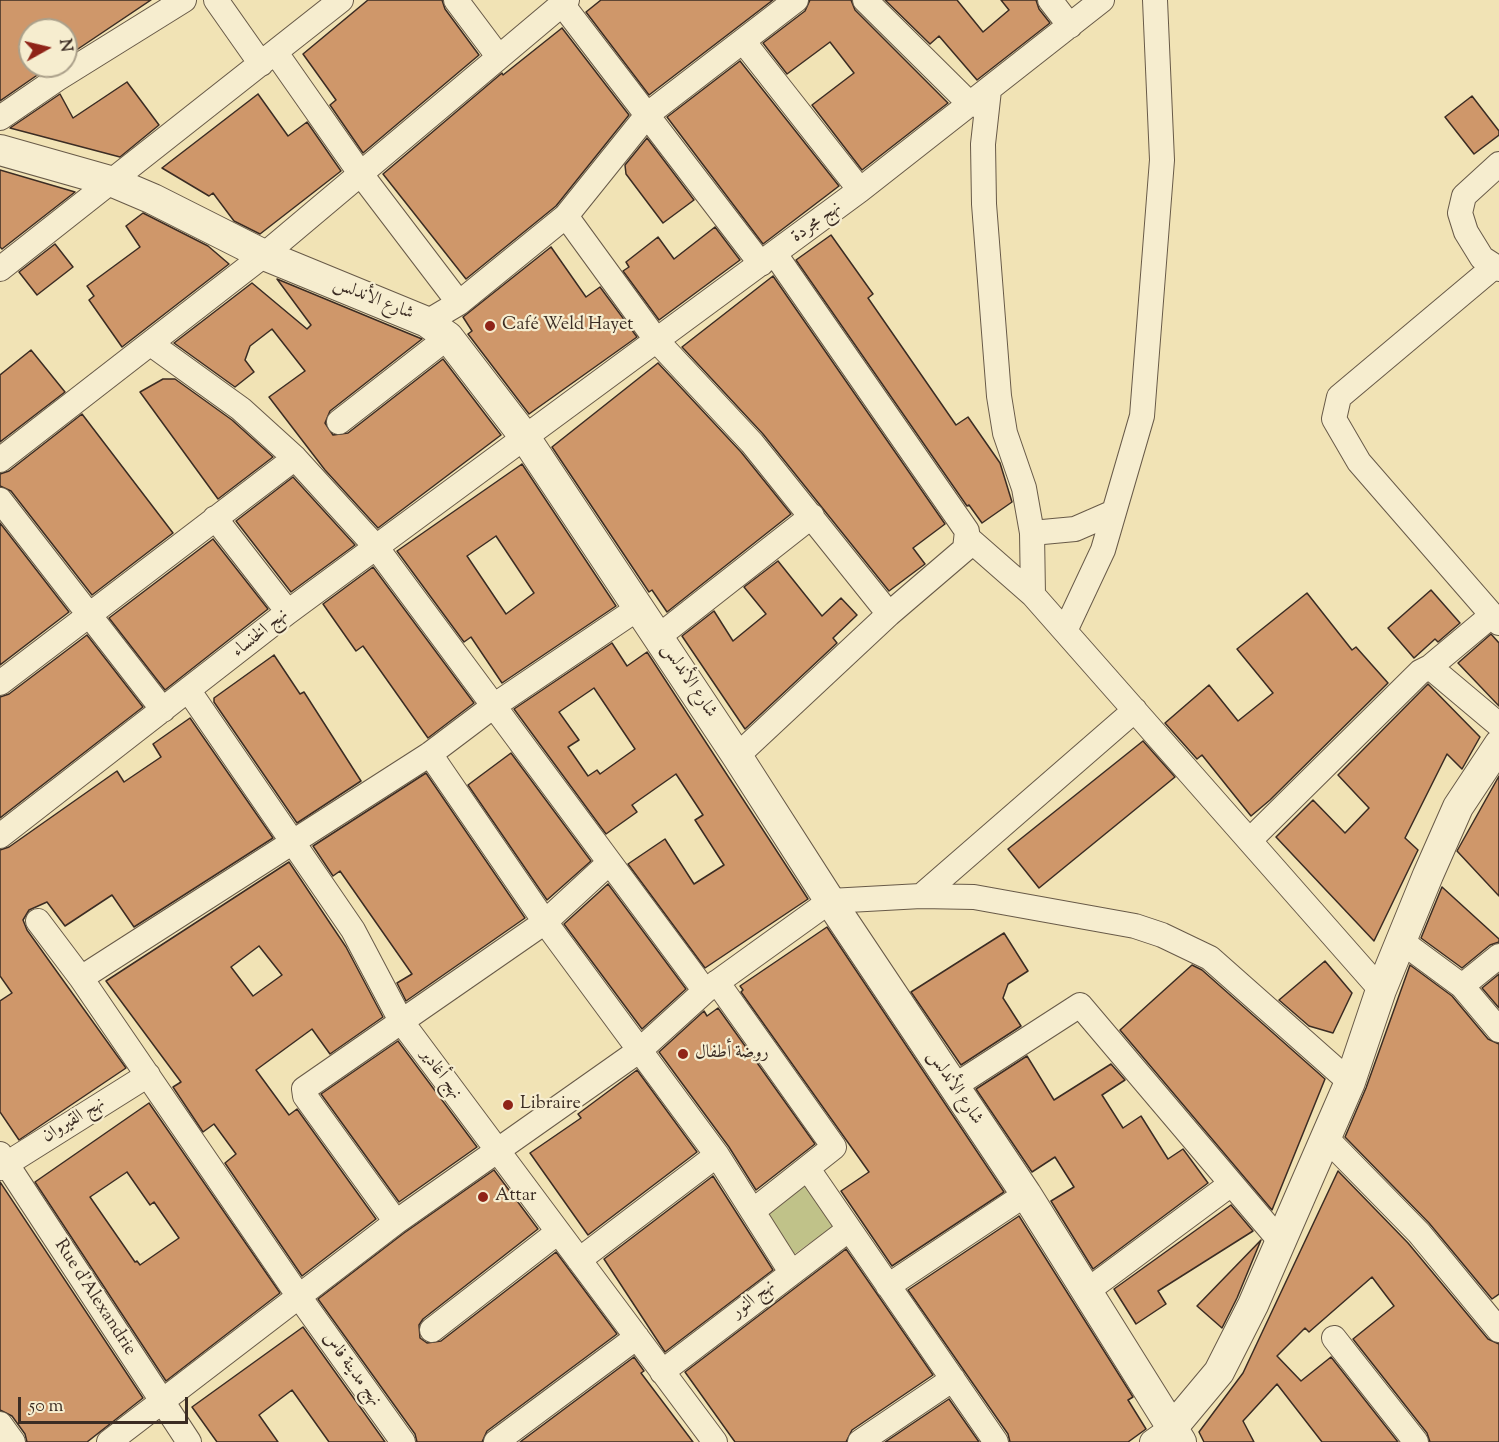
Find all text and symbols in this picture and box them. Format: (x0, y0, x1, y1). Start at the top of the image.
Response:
north arrow (18, 18, 78, 78)
text: N (52, 38, 77, 54)
street label: نهج مجردة (788, 198, 846, 248)
street label: شارع الأندلس (330, 274, 416, 326)
place label: Café Weld Hayet (502, 315, 633, 337)
marker: Café Weld Hayet (483, 319, 497, 333)
street label: نهج الخنساء (229, 605, 293, 663)
street label: شارع الأندلس (655, 640, 721, 722)
place label: روضة أطفال (695, 1043, 769, 1065)
street label: نهج أغادير (415, 1046, 465, 1104)
marker: روضة أطفال (676, 1047, 690, 1061)
street label: شارع الأندلس (921, 1047, 987, 1129)
street label: نهج القيروان (39, 1093, 109, 1149)
place label: Libraire (520, 1094, 581, 1116)
marker: Libraire (501, 1098, 515, 1112)
place label: Attar (495, 1186, 537, 1208)
marker: Attar (476, 1190, 490, 1204)
street label: Rue d'Alexandrie (48, 1236, 140, 1360)
street label: نهج النور (728, 1276, 780, 1324)
street label: نهج مدينة فاس (317, 1329, 385, 1411)
scale bar (21, 1385, 190, 1423)
text: 50 m (29, 1394, 63, 1420)

